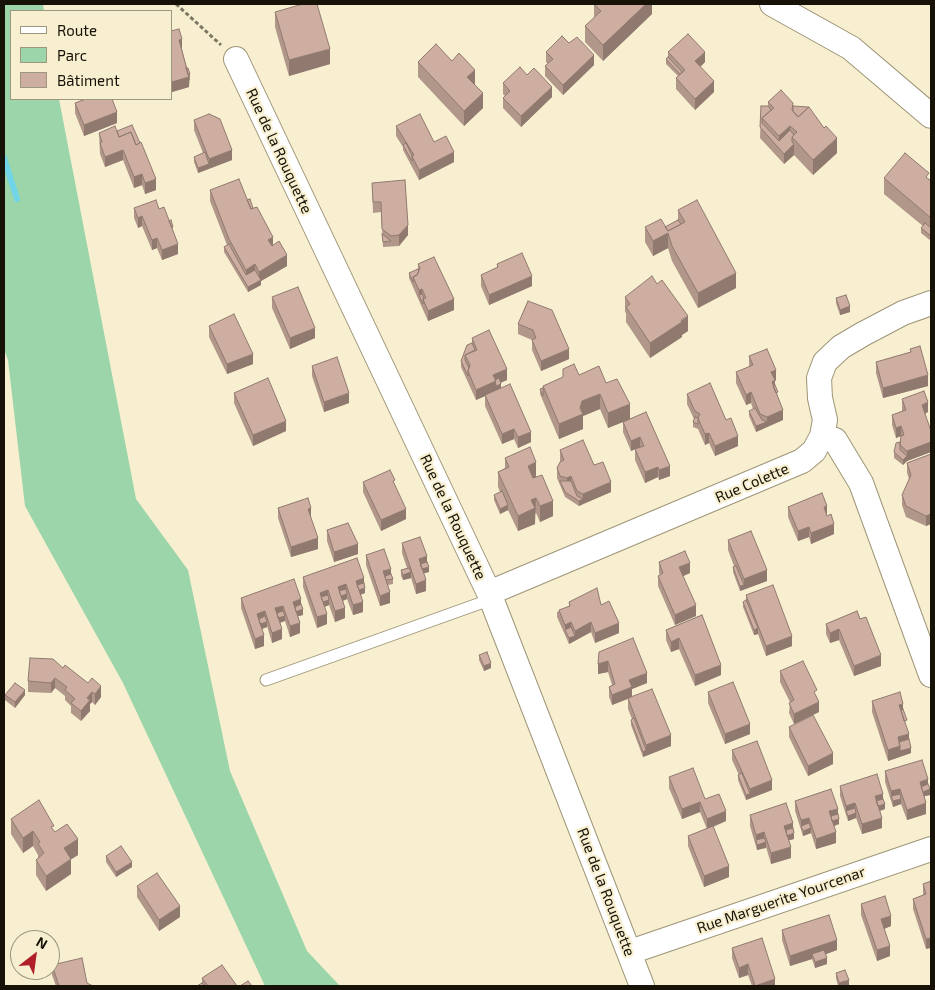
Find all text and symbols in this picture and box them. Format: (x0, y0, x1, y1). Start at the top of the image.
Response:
legend (10, 10, 172, 100)
text: Route (57, 21, 97, 39)
text: Parc (57, 46, 87, 64)
text: Bâtiment (57, 71, 120, 89)
street label: Rue de la Rouquette (242, 85, 316, 217)
street label: Rue de la Rouquette (416, 451, 490, 583)
street label: Rue Colette (712, 459, 792, 507)
street label: Rue de la Rouquette (573, 825, 639, 959)
street label: Rue Marguerite Yourcenar (694, 863, 868, 937)
north arrow (10, 930, 60, 980)
text: N (34, 933, 51, 952)

